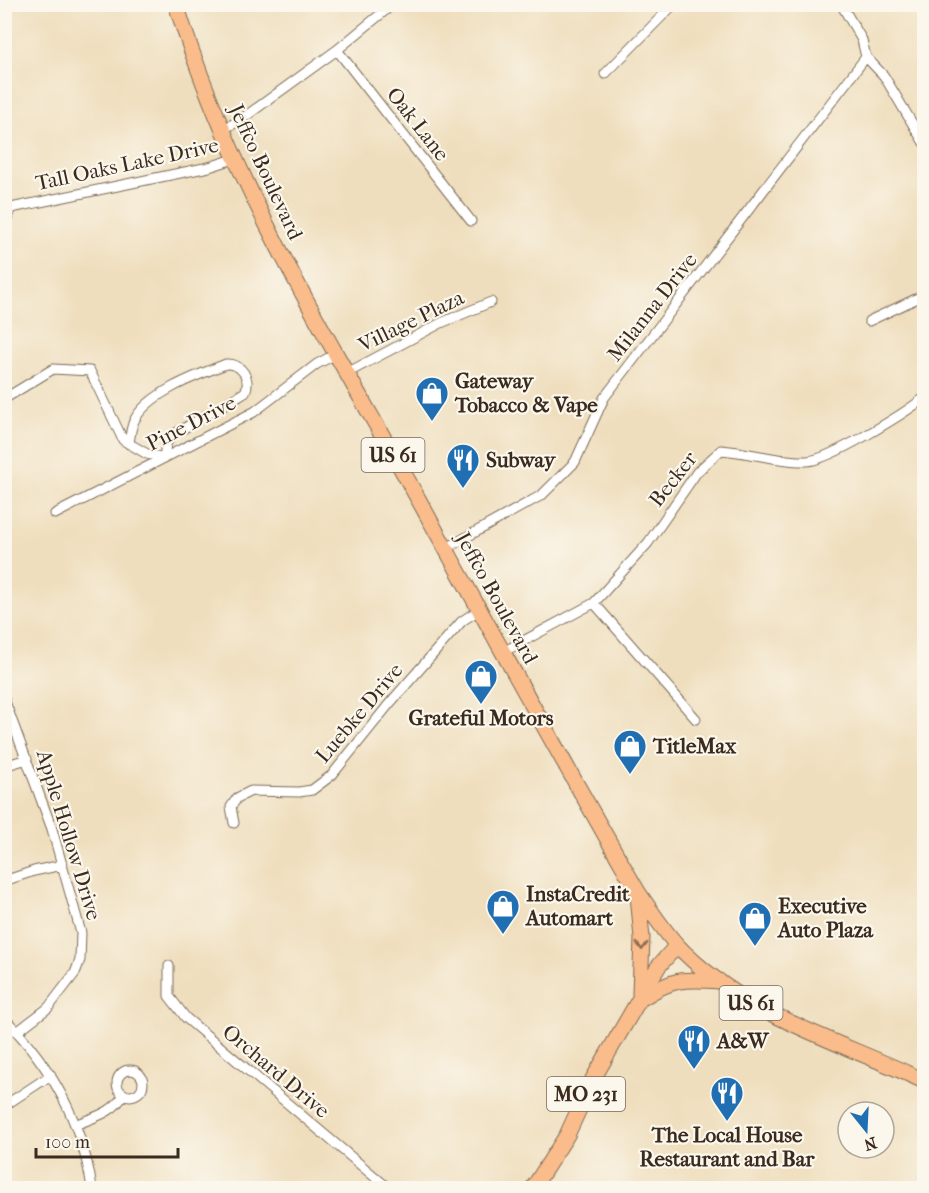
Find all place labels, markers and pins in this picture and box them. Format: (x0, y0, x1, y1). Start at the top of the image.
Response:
place label: Gateway Tobacco & Vape (454, 369, 598, 417)
shop icon: Gateway Tobacco & Vape (414, 375, 450, 422)
restaurant icon: Subway (445, 442, 481, 489)
place label: Subway (486, 448, 557, 472)
shop icon: Grateful Motors (463, 658, 499, 705)
place label: Grateful Motors (409, 706, 554, 730)
shop icon: TitleMax (612, 728, 648, 775)
place label: TitleMax (652, 734, 737, 758)
place label: InstaCredit Automart (524, 882, 630, 930)
shop icon: InstaCredit Automart (485, 888, 521, 935)
place label: Executive Auto Plaza (776, 894, 874, 942)
shop icon: Executive Auto Plaza (737, 900, 773, 947)
restaurant icon: A&W (676, 1023, 712, 1070)
place label: A&W (715, 1029, 770, 1053)
restaurant icon: The Local House Restaurant and Bar (709, 1075, 745, 1122)
place label: The Local House Restaurant and Bar (640, 1123, 815, 1171)

